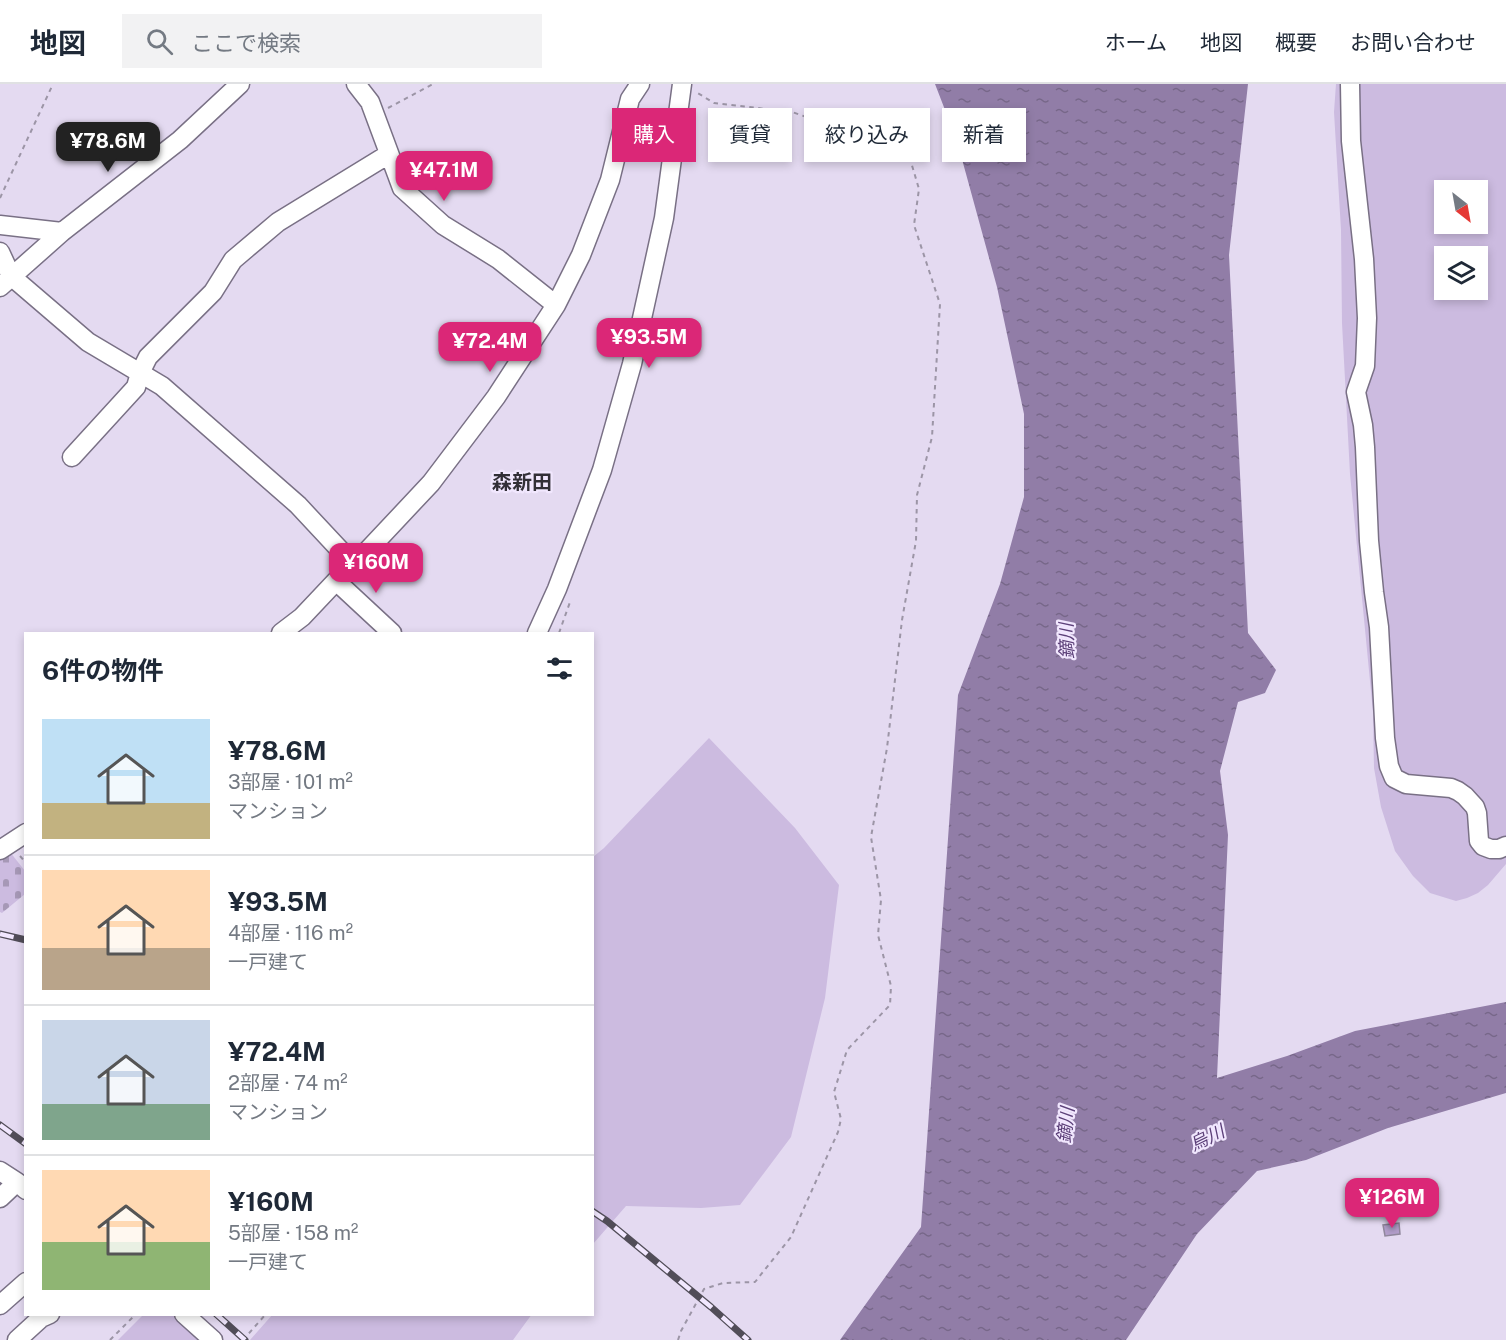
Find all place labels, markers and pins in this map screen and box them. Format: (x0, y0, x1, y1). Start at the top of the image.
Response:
pin: ¥78.6M (59, 122, 157, 173)
pin: ¥47.1M (395, 151, 493, 202)
pin: ¥93.5M (600, 318, 698, 369)
pin: ¥72.4M (441, 322, 539, 373)
pin: ¥160M (334, 543, 418, 594)
pin: ¥126M (1350, 1178, 1434, 1229)

